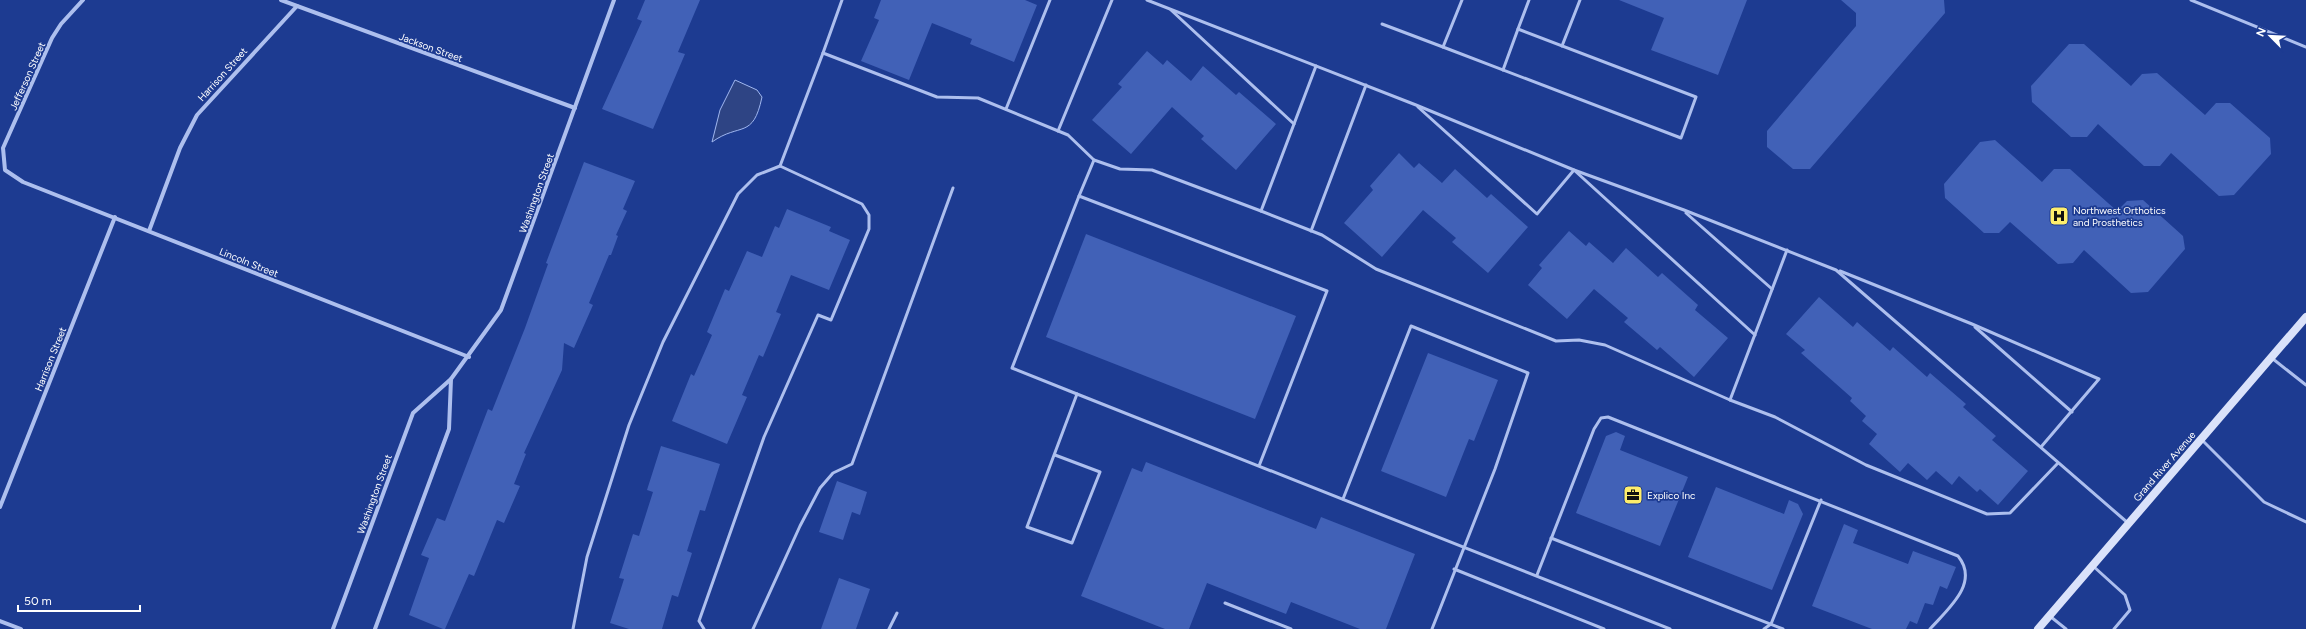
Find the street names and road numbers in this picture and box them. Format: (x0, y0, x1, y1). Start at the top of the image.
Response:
street label: Jackson Street (397, 30, 465, 65)
street label: Jefferson Street (7, 40, 48, 112)
street label: Harrison Street (195, 44, 250, 104)
street label: Washington Street (516, 151, 557, 235)
street label: Lincoln Street (217, 245, 280, 280)
street label: Harrison Street (32, 325, 69, 393)
street label: Grand River Avenue (2130, 428, 2199, 504)
street label: Washington Street (354, 452, 395, 536)

